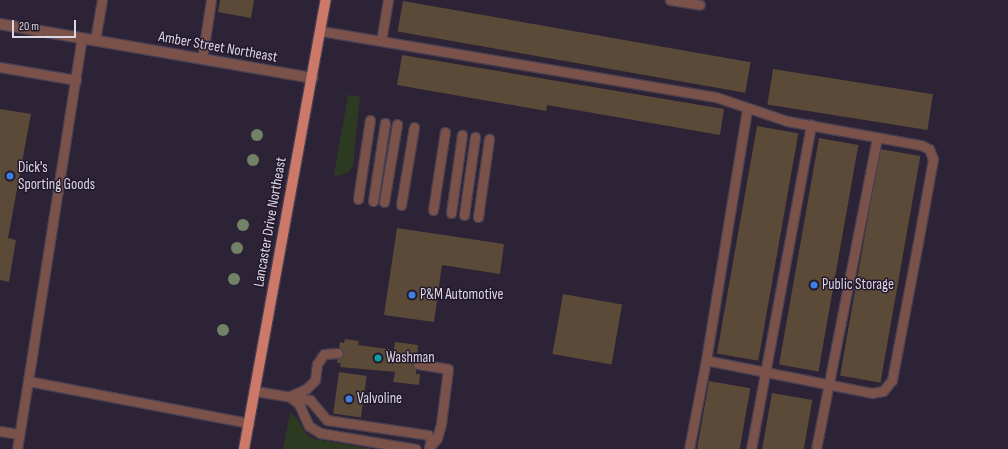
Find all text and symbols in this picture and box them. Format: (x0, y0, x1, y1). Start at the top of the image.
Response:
scale bar (14, 12, 78, 38)
text: 20 m (19, 19, 39, 34)
street label: Amber Street Northeast (157, 28, 279, 66)
street label: Lancaster Drive Northeast (250, 156, 290, 288)
place label: Dick's Sporting Goods (18, 158, 95, 193)
marker: Dick's Sporting Goods (5, 171, 15, 181)
place label: Public Storage (822, 276, 894, 294)
marker: Public Storage (809, 280, 819, 290)
place label: P&M Automotive (420, 286, 504, 304)
marker: P&M Automotive (407, 290, 417, 300)
place label: Washman (386, 349, 435, 367)
marker: Washman (373, 353, 383, 363)
place label: Valvoline (357, 390, 402, 408)
marker: Valvoline (344, 394, 354, 404)

